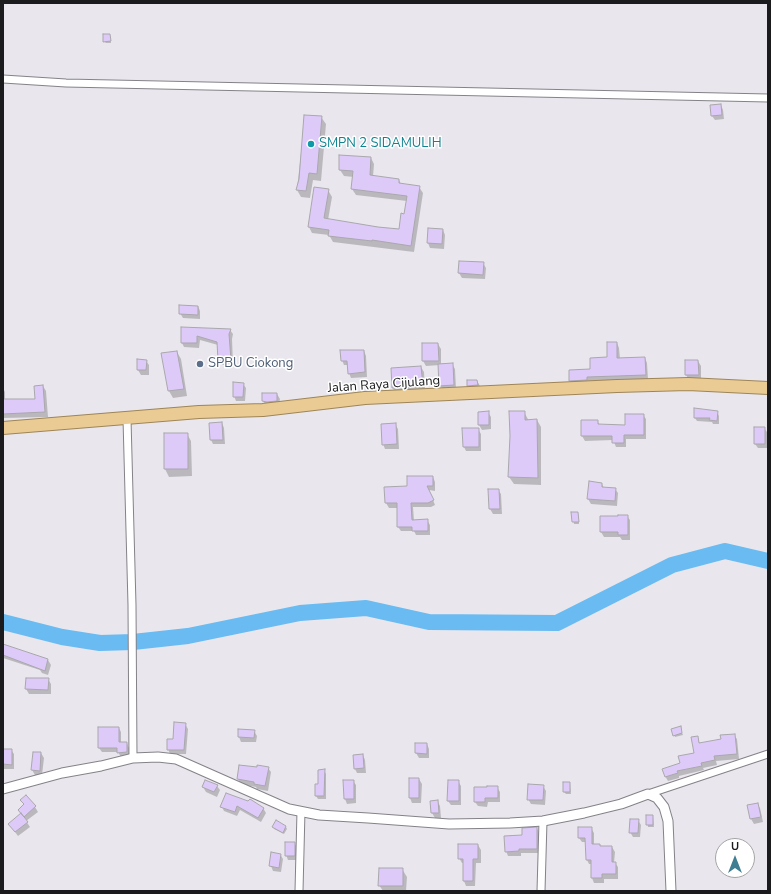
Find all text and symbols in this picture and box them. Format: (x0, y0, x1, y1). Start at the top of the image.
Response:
place label: SMPN 2 SIDAMULIH (319, 136, 442, 152)
marker: SMPN 2 SIDAMULIH (306, 139, 316, 149)
place label: SPBU Ciokong (208, 356, 293, 372)
marker: SPBU Ciokong (195, 359, 205, 369)
street label: Jalan Raya Cijulang (327, 373, 441, 397)
north arrow (715, 838, 755, 878)
text: U (731, 839, 739, 854)

